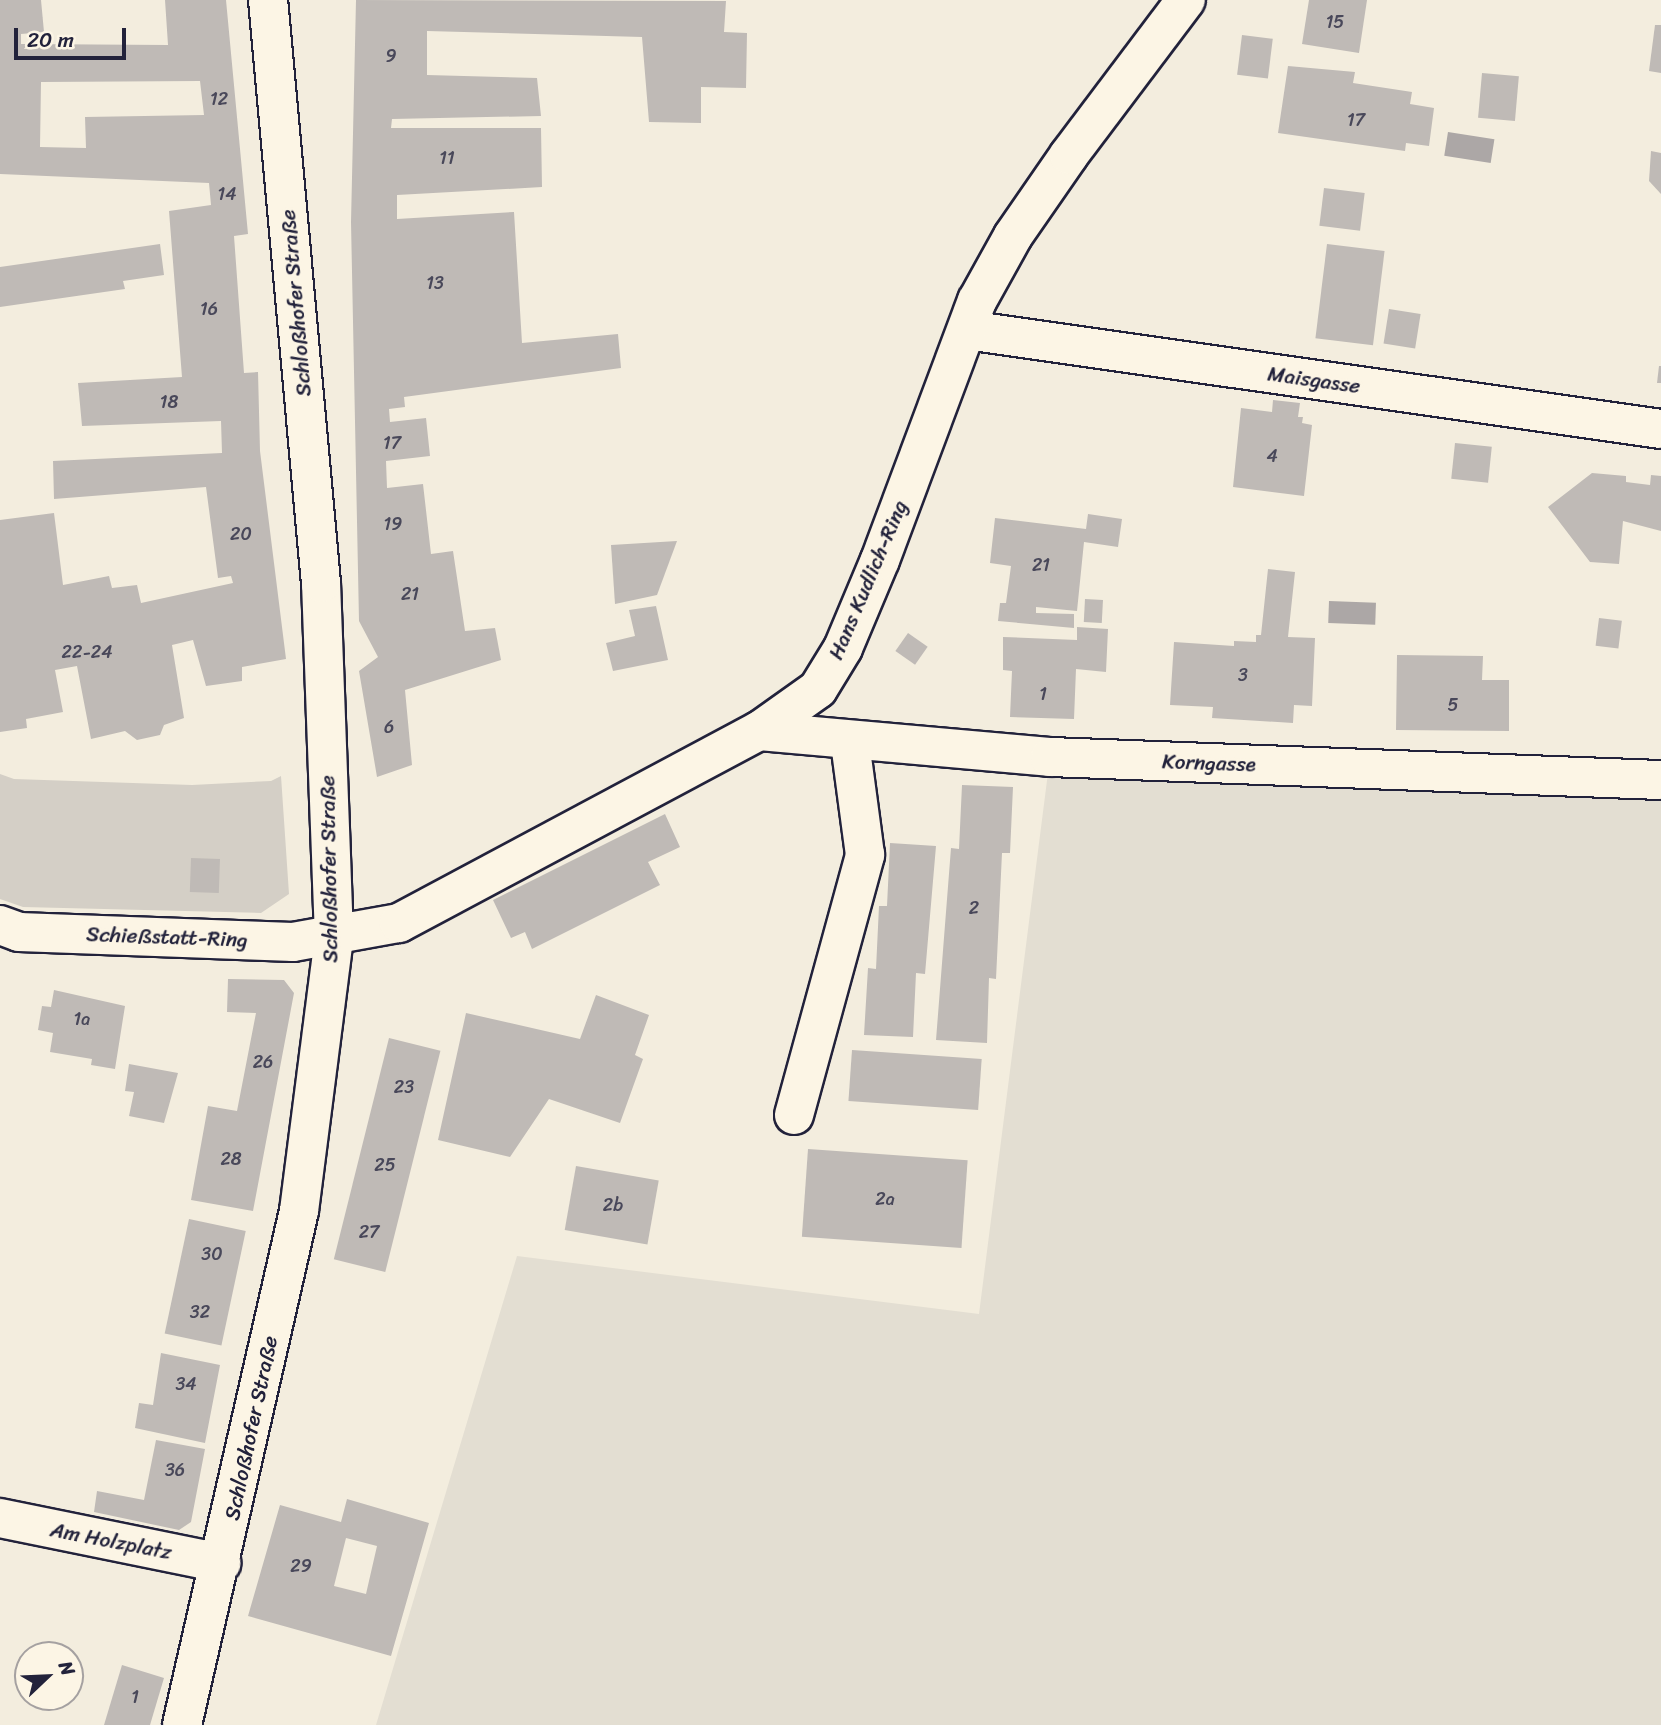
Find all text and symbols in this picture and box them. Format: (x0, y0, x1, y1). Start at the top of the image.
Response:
house number: 15 (1326, 11, 1344, 33)
scale bar (18, 14, 130, 58)
text: 20 m (27, 21, 74, 59)
house number: 9 (385, 45, 397, 67)
house number: 12 (210, 88, 228, 110)
house number: 17 (1347, 109, 1365, 131)
house number: 11 (439, 147, 455, 169)
house number: 14 (218, 183, 236, 205)
street label: Schloßhofer Straße (275, 208, 317, 398)
house number: 13 (426, 272, 444, 294)
house number: 16 (200, 298, 218, 320)
street label: Maisgasse (1266, 361, 1362, 399)
house number: 18 (160, 391, 178, 413)
house number: 17 (383, 432, 401, 454)
house number: 4 (1266, 445, 1278, 467)
street label: Hans Kudlich-Ring (823, 497, 913, 663)
house number: 19 (384, 513, 402, 535)
house number: 20 (230, 523, 252, 545)
house number: 21 (1032, 554, 1050, 576)
house number: 21 (401, 583, 419, 605)
house number: 22-24 (62, 641, 112, 663)
house number: 3 (1238, 664, 1248, 686)
house number: 1 (1039, 683, 1047, 705)
house number: 5 (1448, 694, 1458, 716)
house number: 6 (384, 716, 394, 738)
street label: Korngasse (1162, 749, 1256, 777)
street label: Schloßhofer Straße (315, 775, 343, 963)
house number: 2 (969, 897, 979, 919)
street label: Schießstatt-Ring (86, 922, 248, 952)
house number: 1a (74, 1008, 90, 1030)
house number: 26 (253, 1051, 273, 1073)
house number: 23 (394, 1076, 414, 1098)
house number: 28 (220, 1148, 242, 1170)
house number: 25 (374, 1154, 396, 1176)
house number: 2a (875, 1188, 895, 1210)
house number: 2b (603, 1194, 623, 1216)
house number: 27 (359, 1221, 379, 1243)
house number: 30 (201, 1243, 223, 1265)
house number: 32 (190, 1301, 210, 1323)
street label: Schloßhofer Straße (219, 1334, 283, 1522)
house number: 34 (175, 1373, 197, 1395)
house number: 36 (165, 1459, 185, 1481)
street label: Am Holzplatz (48, 1517, 174, 1565)
house number: 29 (290, 1555, 312, 1577)
north arrow (14, 1641, 84, 1711)
text: N (49, 1656, 85, 1681)
house number: 1 (131, 1686, 139, 1708)

